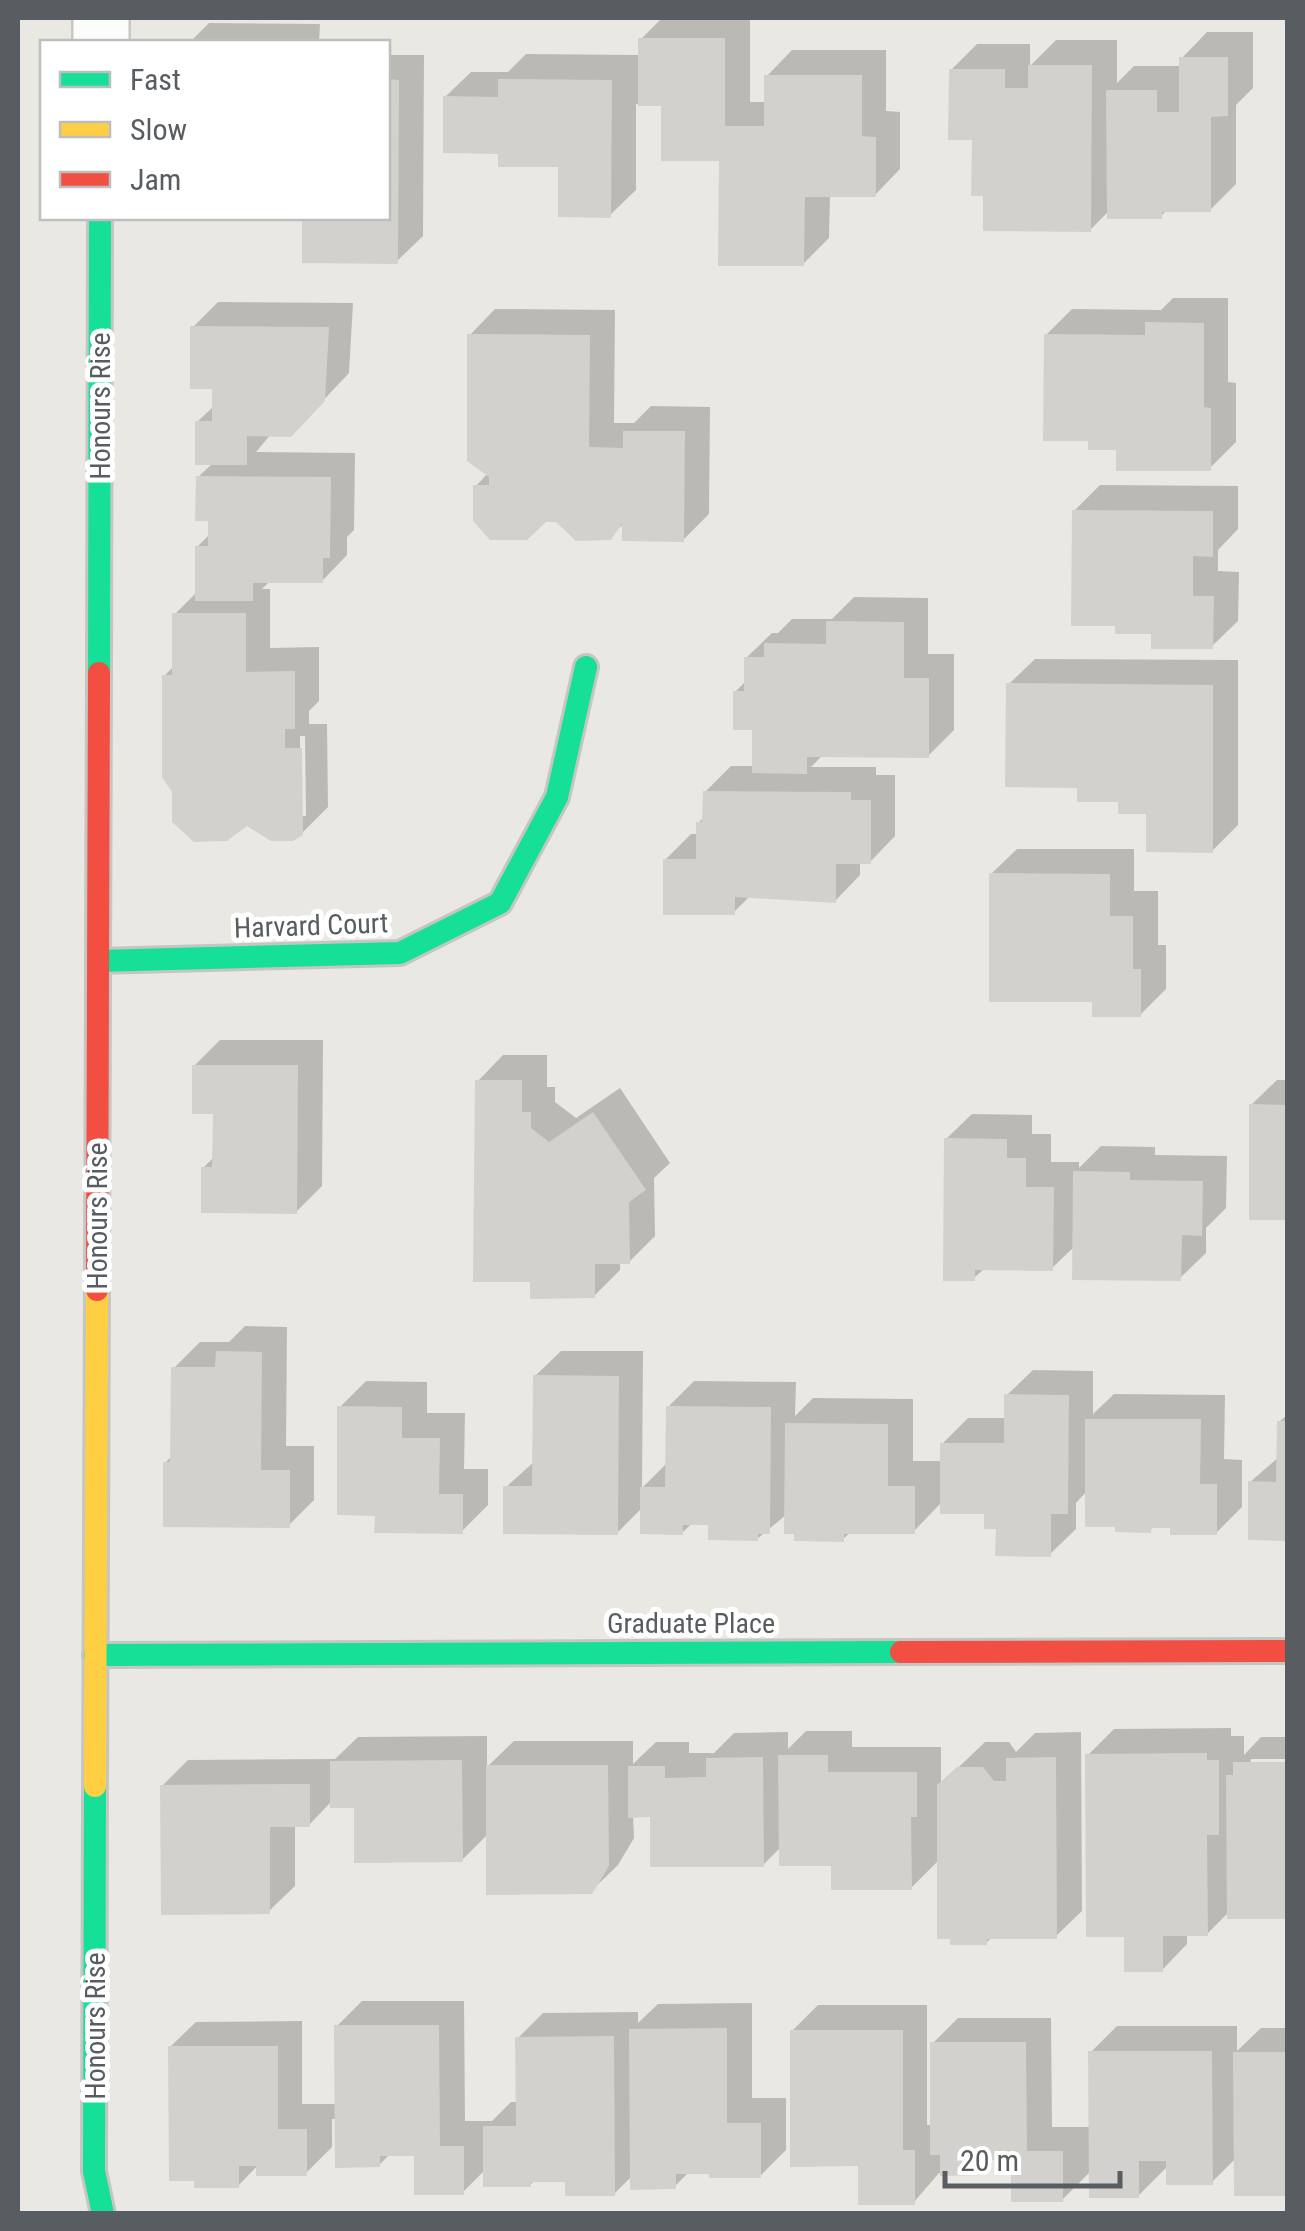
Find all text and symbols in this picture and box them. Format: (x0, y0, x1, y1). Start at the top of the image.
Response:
legend (40, 40, 390, 220)
text: Fast (130, 62, 181, 97)
text: Slow (130, 112, 187, 147)
text: Jam (130, 162, 181, 197)
street label: Honours Rise (84, 332, 117, 480)
street label: Harvard Court (233, 906, 389, 945)
street label: Honours Rise (81, 1142, 114, 1290)
street label: Graduate Place (607, 1607, 775, 1640)
street label: Honours Rise (79, 1952, 112, 2100)
scale bar (945, 2126, 1120, 2188)
text: 20 m (960, 2143, 1019, 2178)

